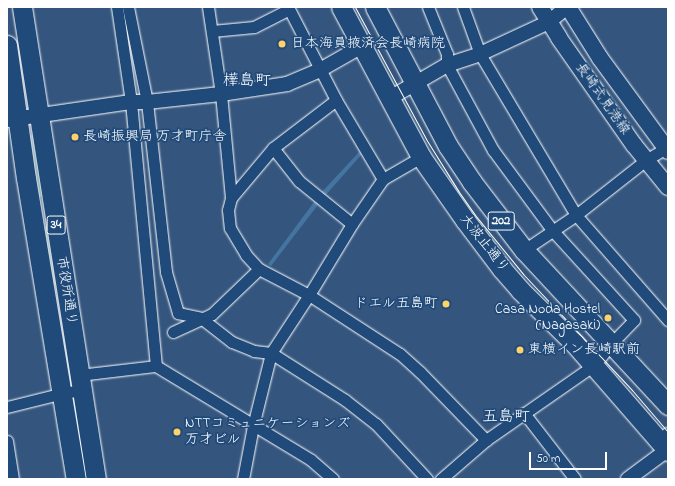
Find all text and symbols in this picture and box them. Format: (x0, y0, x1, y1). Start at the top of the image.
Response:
place label: 日本海員掖済会長崎病院 (291, 36, 445, 52)
marker: 日本海員掖済会長崎病院 (276, 38, 288, 50)
street label: 長崎式見港線 (571, 60, 633, 138)
district label: 樺島町 (223, 71, 271, 91)
place label: 長崎振興局 万才町庁舎 (83, 129, 226, 145)
marker: 長崎振興局 万才町庁舎 (70, 132, 80, 142)
road number: 202 (487, 210, 515, 232)
street label: 大波止通り (456, 211, 512, 277)
road number: 34 (46, 214, 66, 236)
street label: 市役所通り (52, 255, 80, 327)
place label: ドエル五島町 (354, 296, 438, 312)
marker: ドエル五島町 (441, 299, 451, 309)
place label: Casa Noda Hostel (Nagasaki) (495, 302, 600, 334)
marker: Casa Noda Hostel (Nagasaki) (603, 313, 613, 323)
place label: 東横イン長崎駅前 (528, 342, 640, 358)
marker: 東横イン長崎駅前 (515, 345, 525, 355)
district label: 五島町 (482, 407, 530, 427)
place label: NTTコミュニケーションズ 万才ビル (185, 416, 350, 448)
marker: NTTコミュニケーションズ 万才ビル (172, 427, 182, 437)
scale bar (531, 444, 609, 470)
text: 50 m (536, 450, 560, 468)

